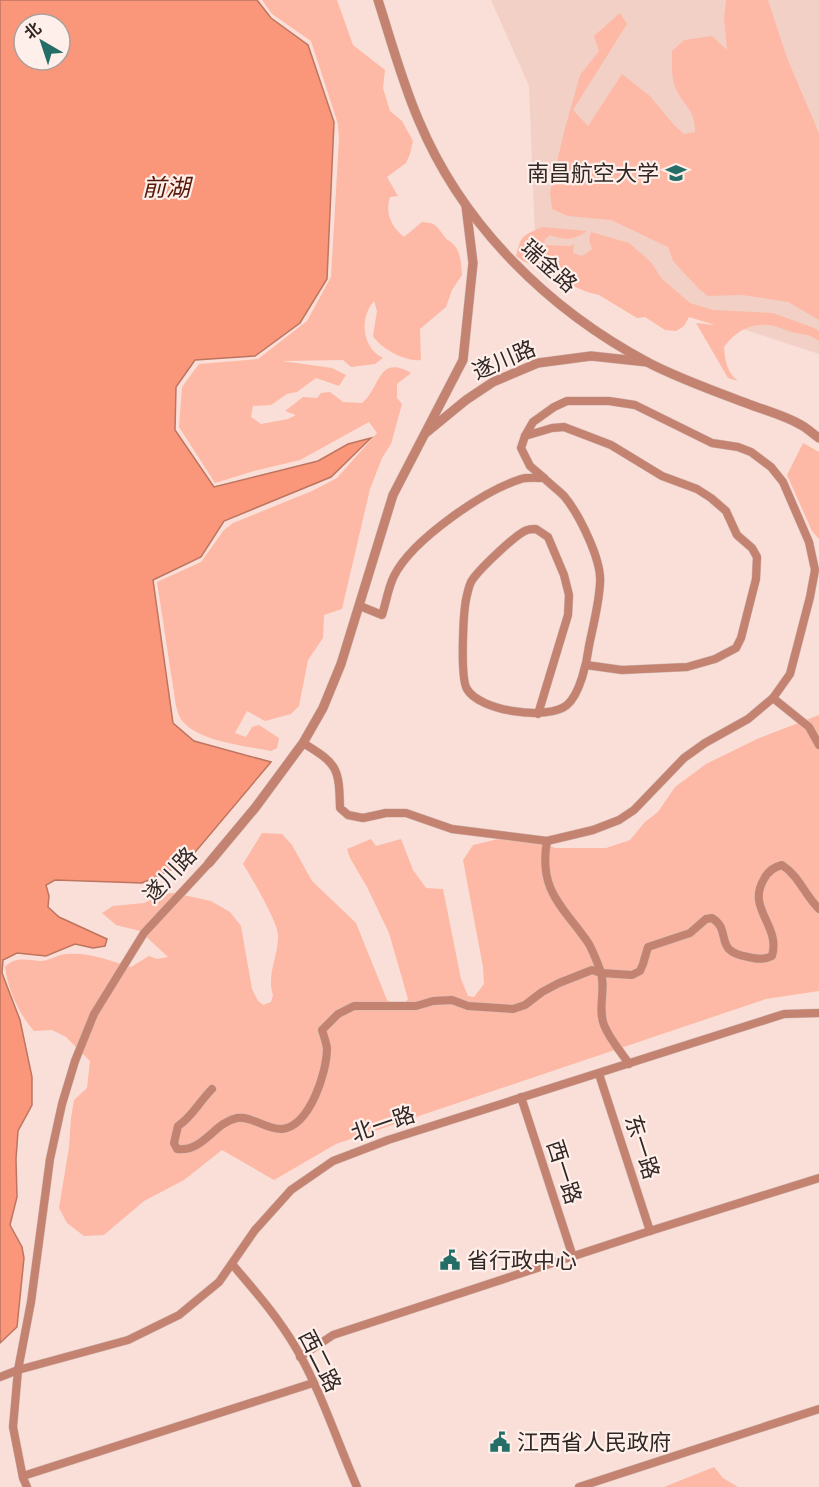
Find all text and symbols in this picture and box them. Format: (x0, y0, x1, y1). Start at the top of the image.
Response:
north arrow (12, 12, 72, 72)
text: 北 (21, 18, 45, 43)
place label: 南昌航空大学 (527, 160, 659, 187)
school or university icon: 南昌航空大学 (664, 161, 688, 185)
water label: 前湖 (142, 173, 194, 202)
street label: 瑞金路 (515, 234, 583, 298)
street label: 遂川路 (468, 335, 540, 385)
street label: 遂川路 (138, 842, 202, 908)
street label: 北一路 (347, 1100, 419, 1148)
street label: 东一路 (619, 1111, 665, 1183)
street label: 西一路 (541, 1136, 587, 1208)
place label: 省行政中心 (467, 1247, 577, 1274)
public building icon: 省行政中心 (438, 1248, 462, 1272)
street label: 西二路 (293, 1325, 347, 1397)
place label: 江西省人民政府 (517, 1429, 671, 1456)
public building icon: 江西省人民政府 (488, 1430, 512, 1454)

